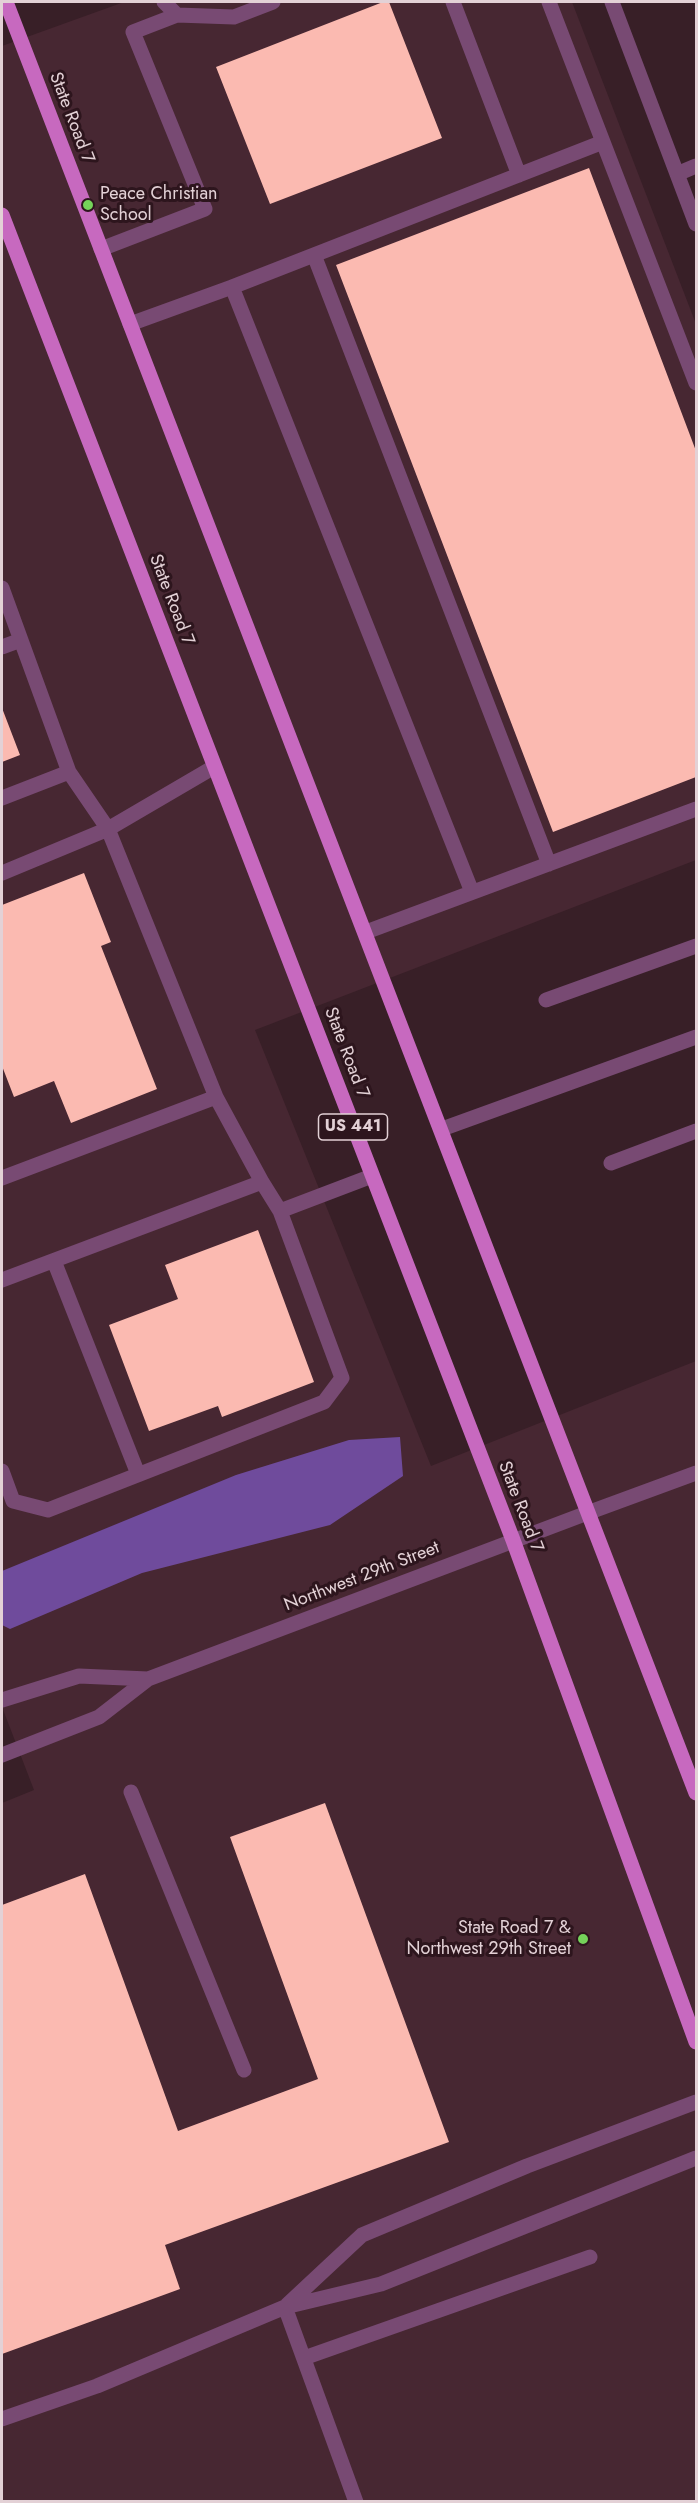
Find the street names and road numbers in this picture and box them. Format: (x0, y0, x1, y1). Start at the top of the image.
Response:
street label: State Road 7 (44, 70, 98, 166)
street label: State Road 7 (144, 552, 198, 648)
street label: State Road 7 (319, 1005, 373, 1101)
road number: US 441 (318, 1114, 388, 1140)
street label: State Road 7 (493, 1459, 547, 1555)
street label: Northwest 29th Street (281, 1537, 443, 1617)

